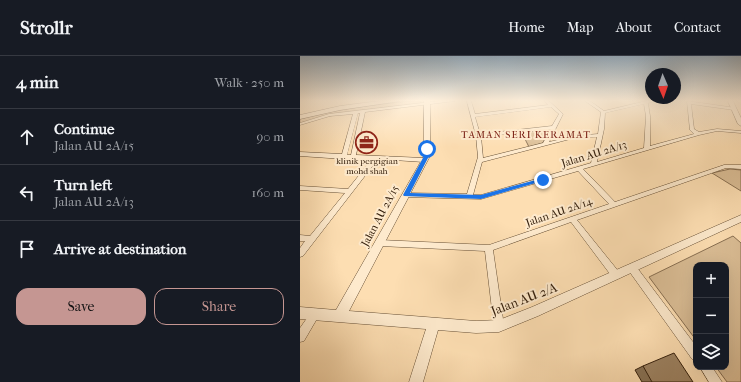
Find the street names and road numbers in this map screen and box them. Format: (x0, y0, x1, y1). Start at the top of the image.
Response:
street label: Jalan AU 2A/13 (559, 138, 628, 170)
street label: Jalan AU 2A/15 (358, 183, 402, 250)
street label: Jalan AU 2A/14 (523, 194, 594, 230)
street label: Jalan AU 2/A (488, 279, 560, 319)

